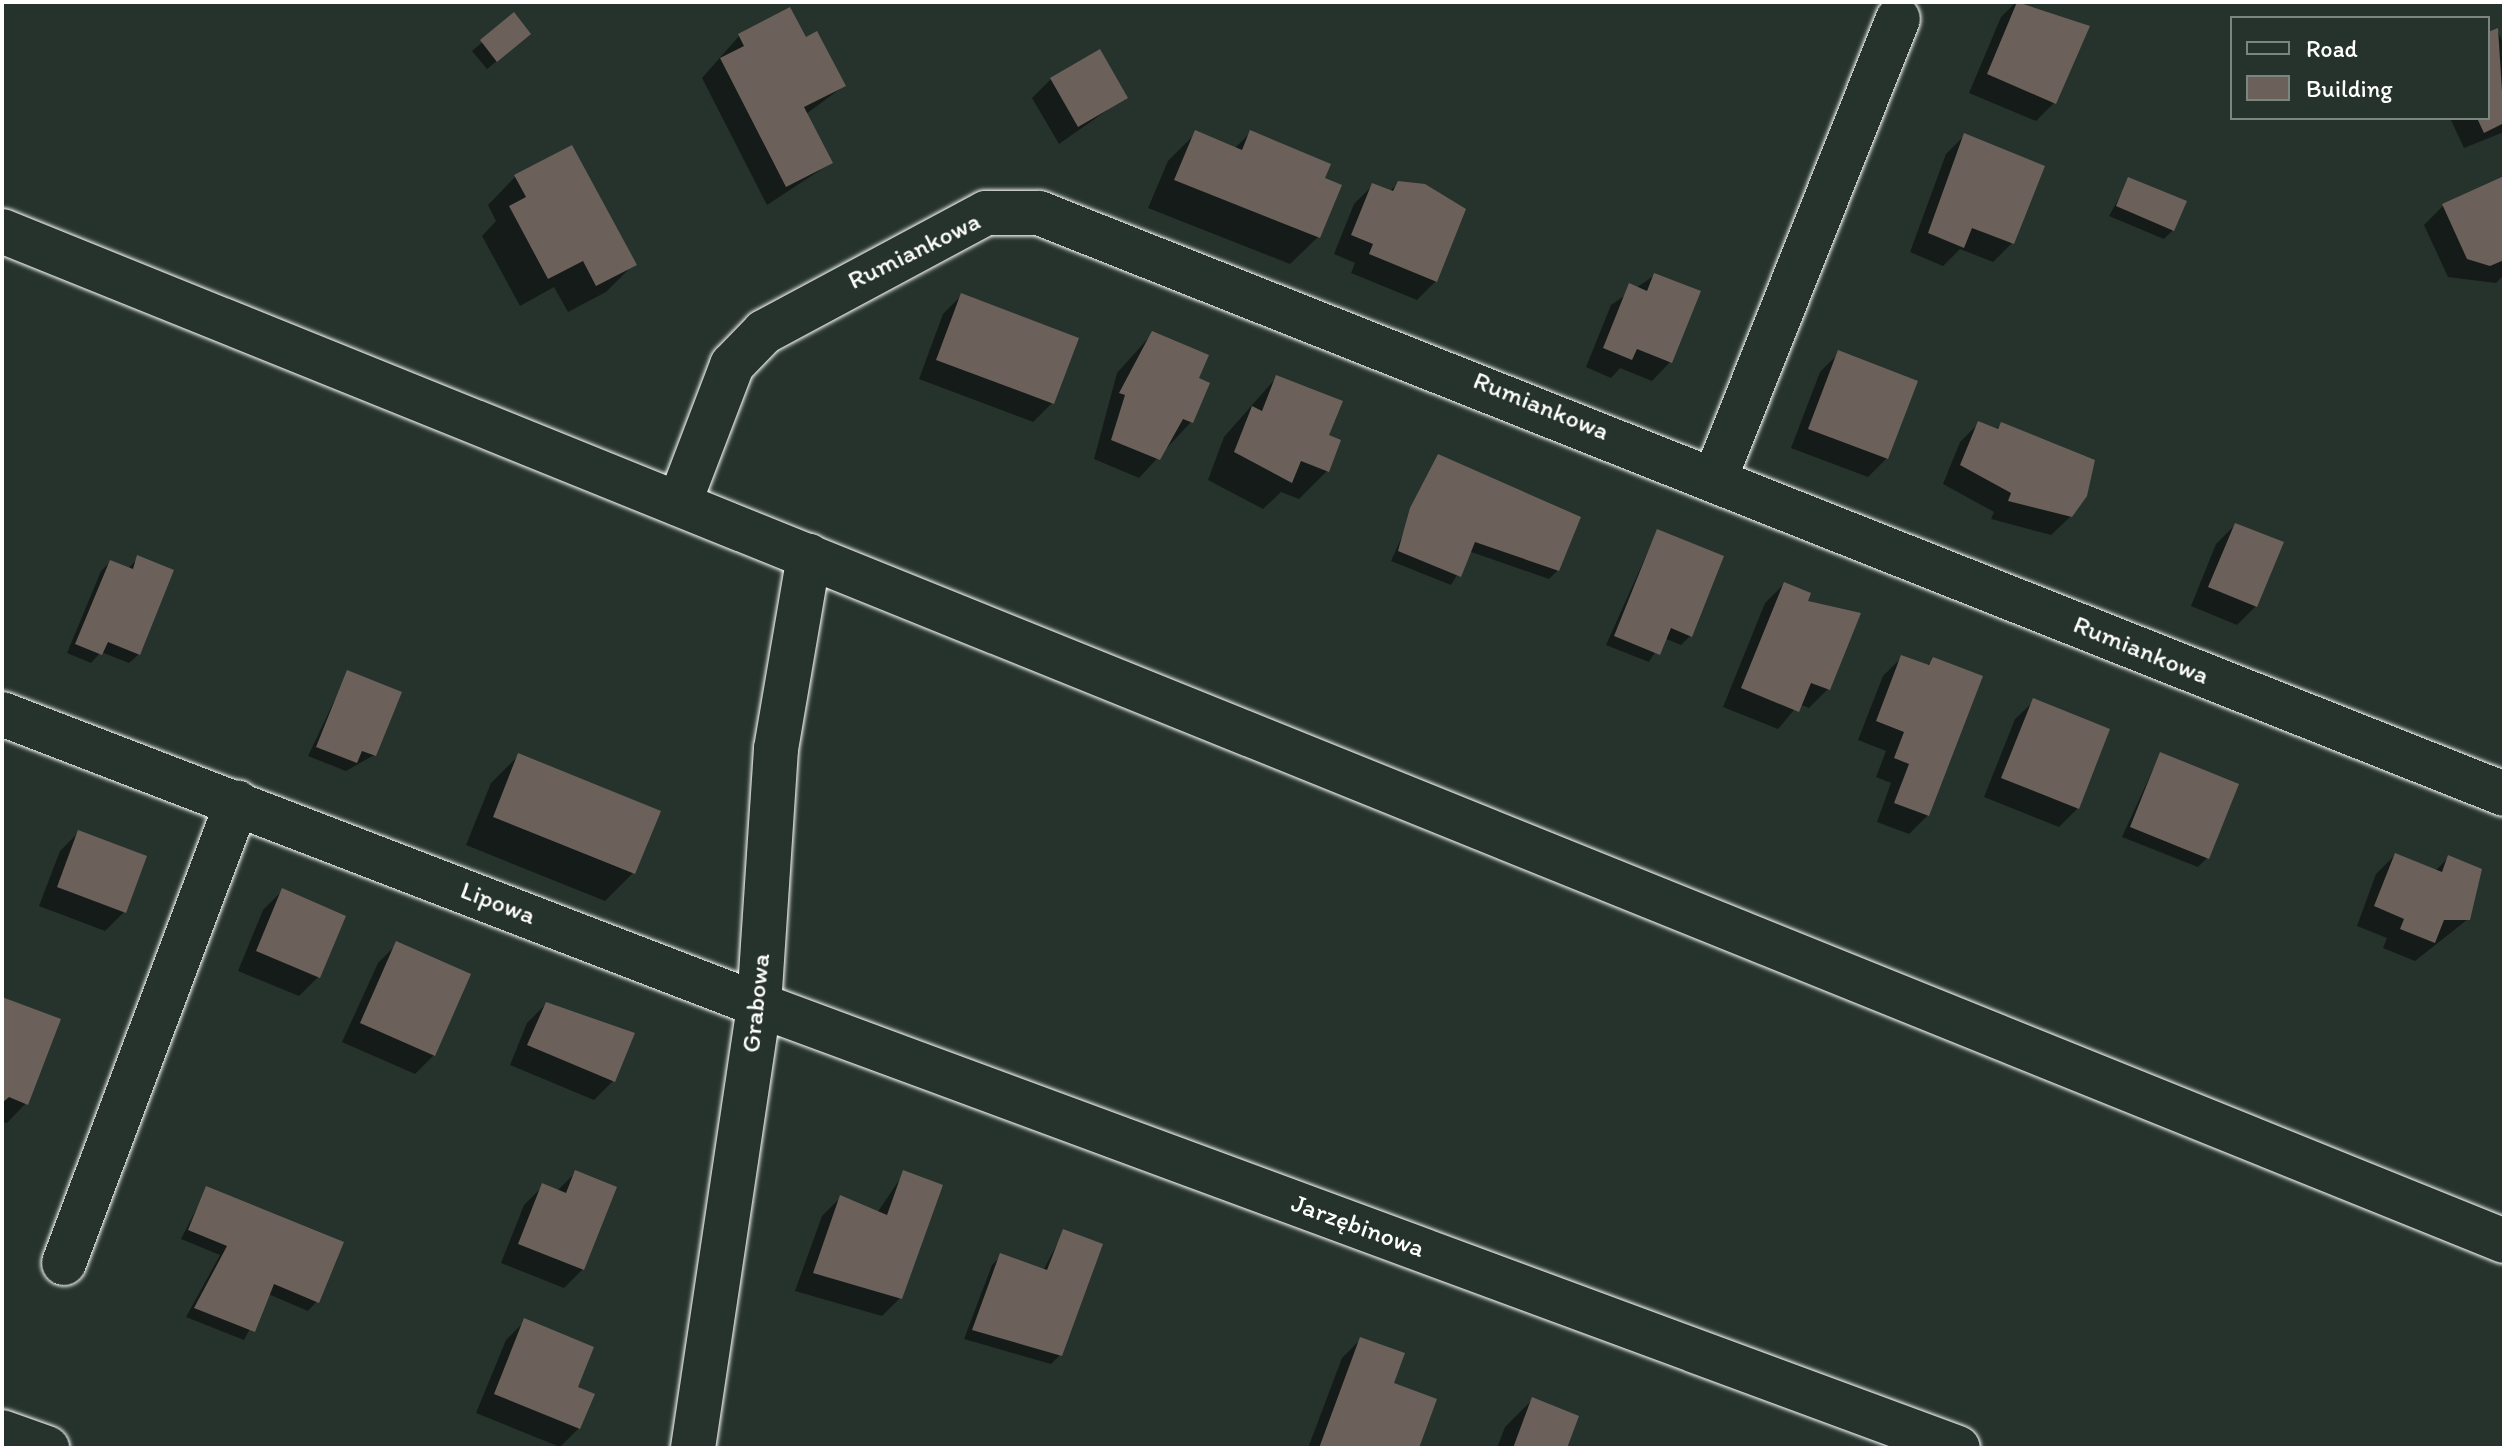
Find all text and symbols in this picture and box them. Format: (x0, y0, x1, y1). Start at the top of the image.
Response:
legend (2230, 16, 2490, 120)
text: Road (2306, 34, 2358, 63)
text: Building (2306, 74, 2393, 103)
street label: Rumiankowa (843, 206, 985, 296)
street label: Rumiankowa (1469, 365, 1613, 447)
street label: Rumiankowa (2069, 609, 2213, 691)
street label: Lipowa (456, 874, 540, 932)
street label: Grabowa (735, 952, 777, 1054)
street label: Jarzębinowa (1287, 1187, 1429, 1265)

